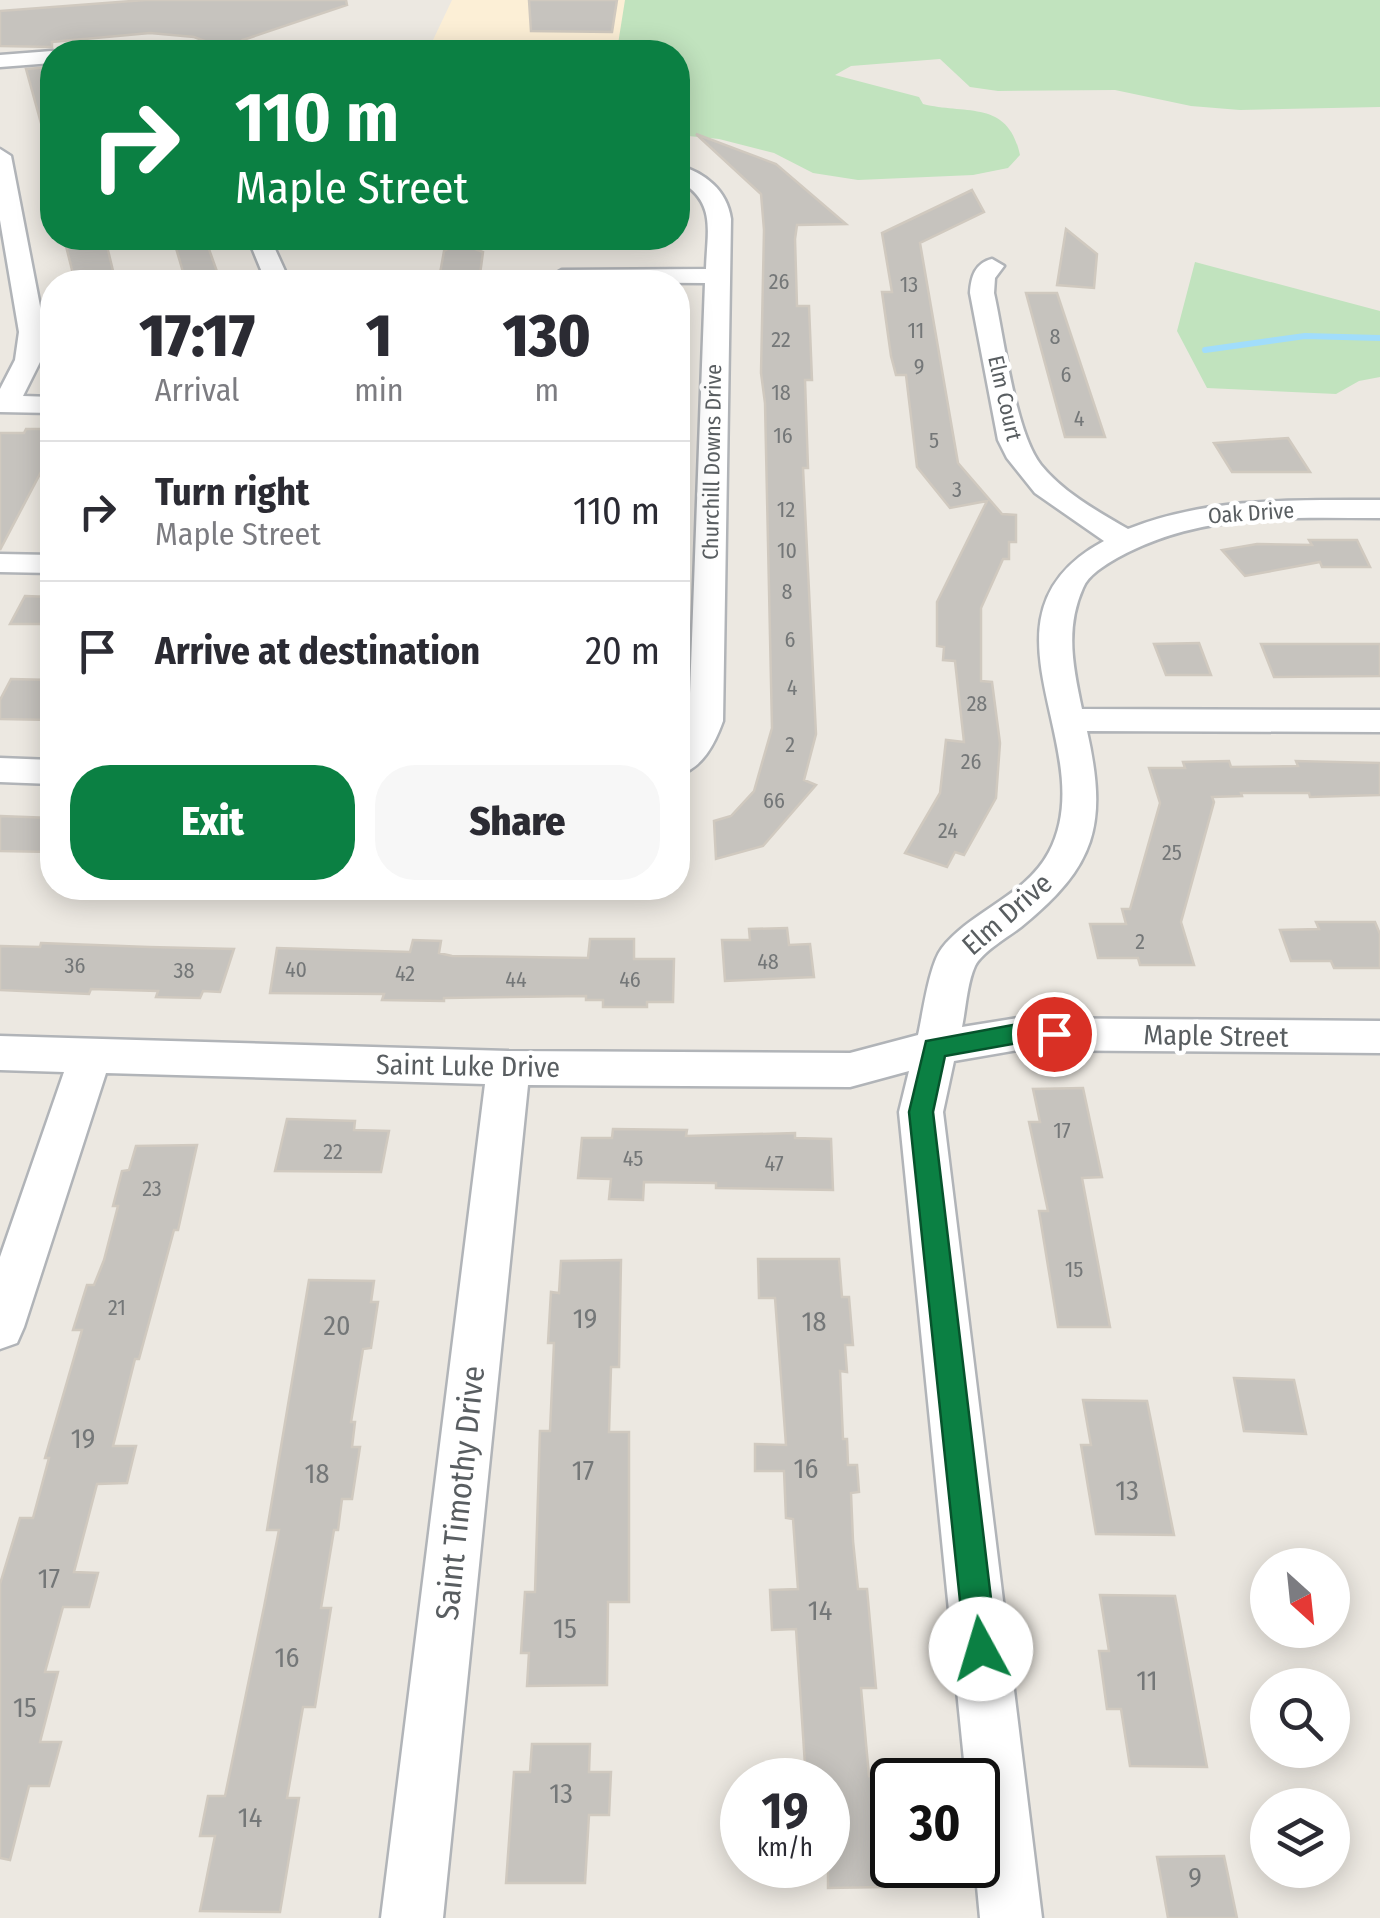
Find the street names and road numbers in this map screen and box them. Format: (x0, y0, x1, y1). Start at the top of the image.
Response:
street label: Elm Court (982, 353, 1028, 444)
street label: Churchill Downs Drive (697, 364, 727, 560)
street label: Oak Drive (1207, 497, 1295, 529)
street label: Elm Drive (956, 866, 1058, 962)
street label: Maple Street (1143, 1018, 1290, 1054)
street label: Saint Luke Drive (376, 1048, 560, 1084)
street label: Saint Timothy Drive (428, 1364, 492, 1622)

